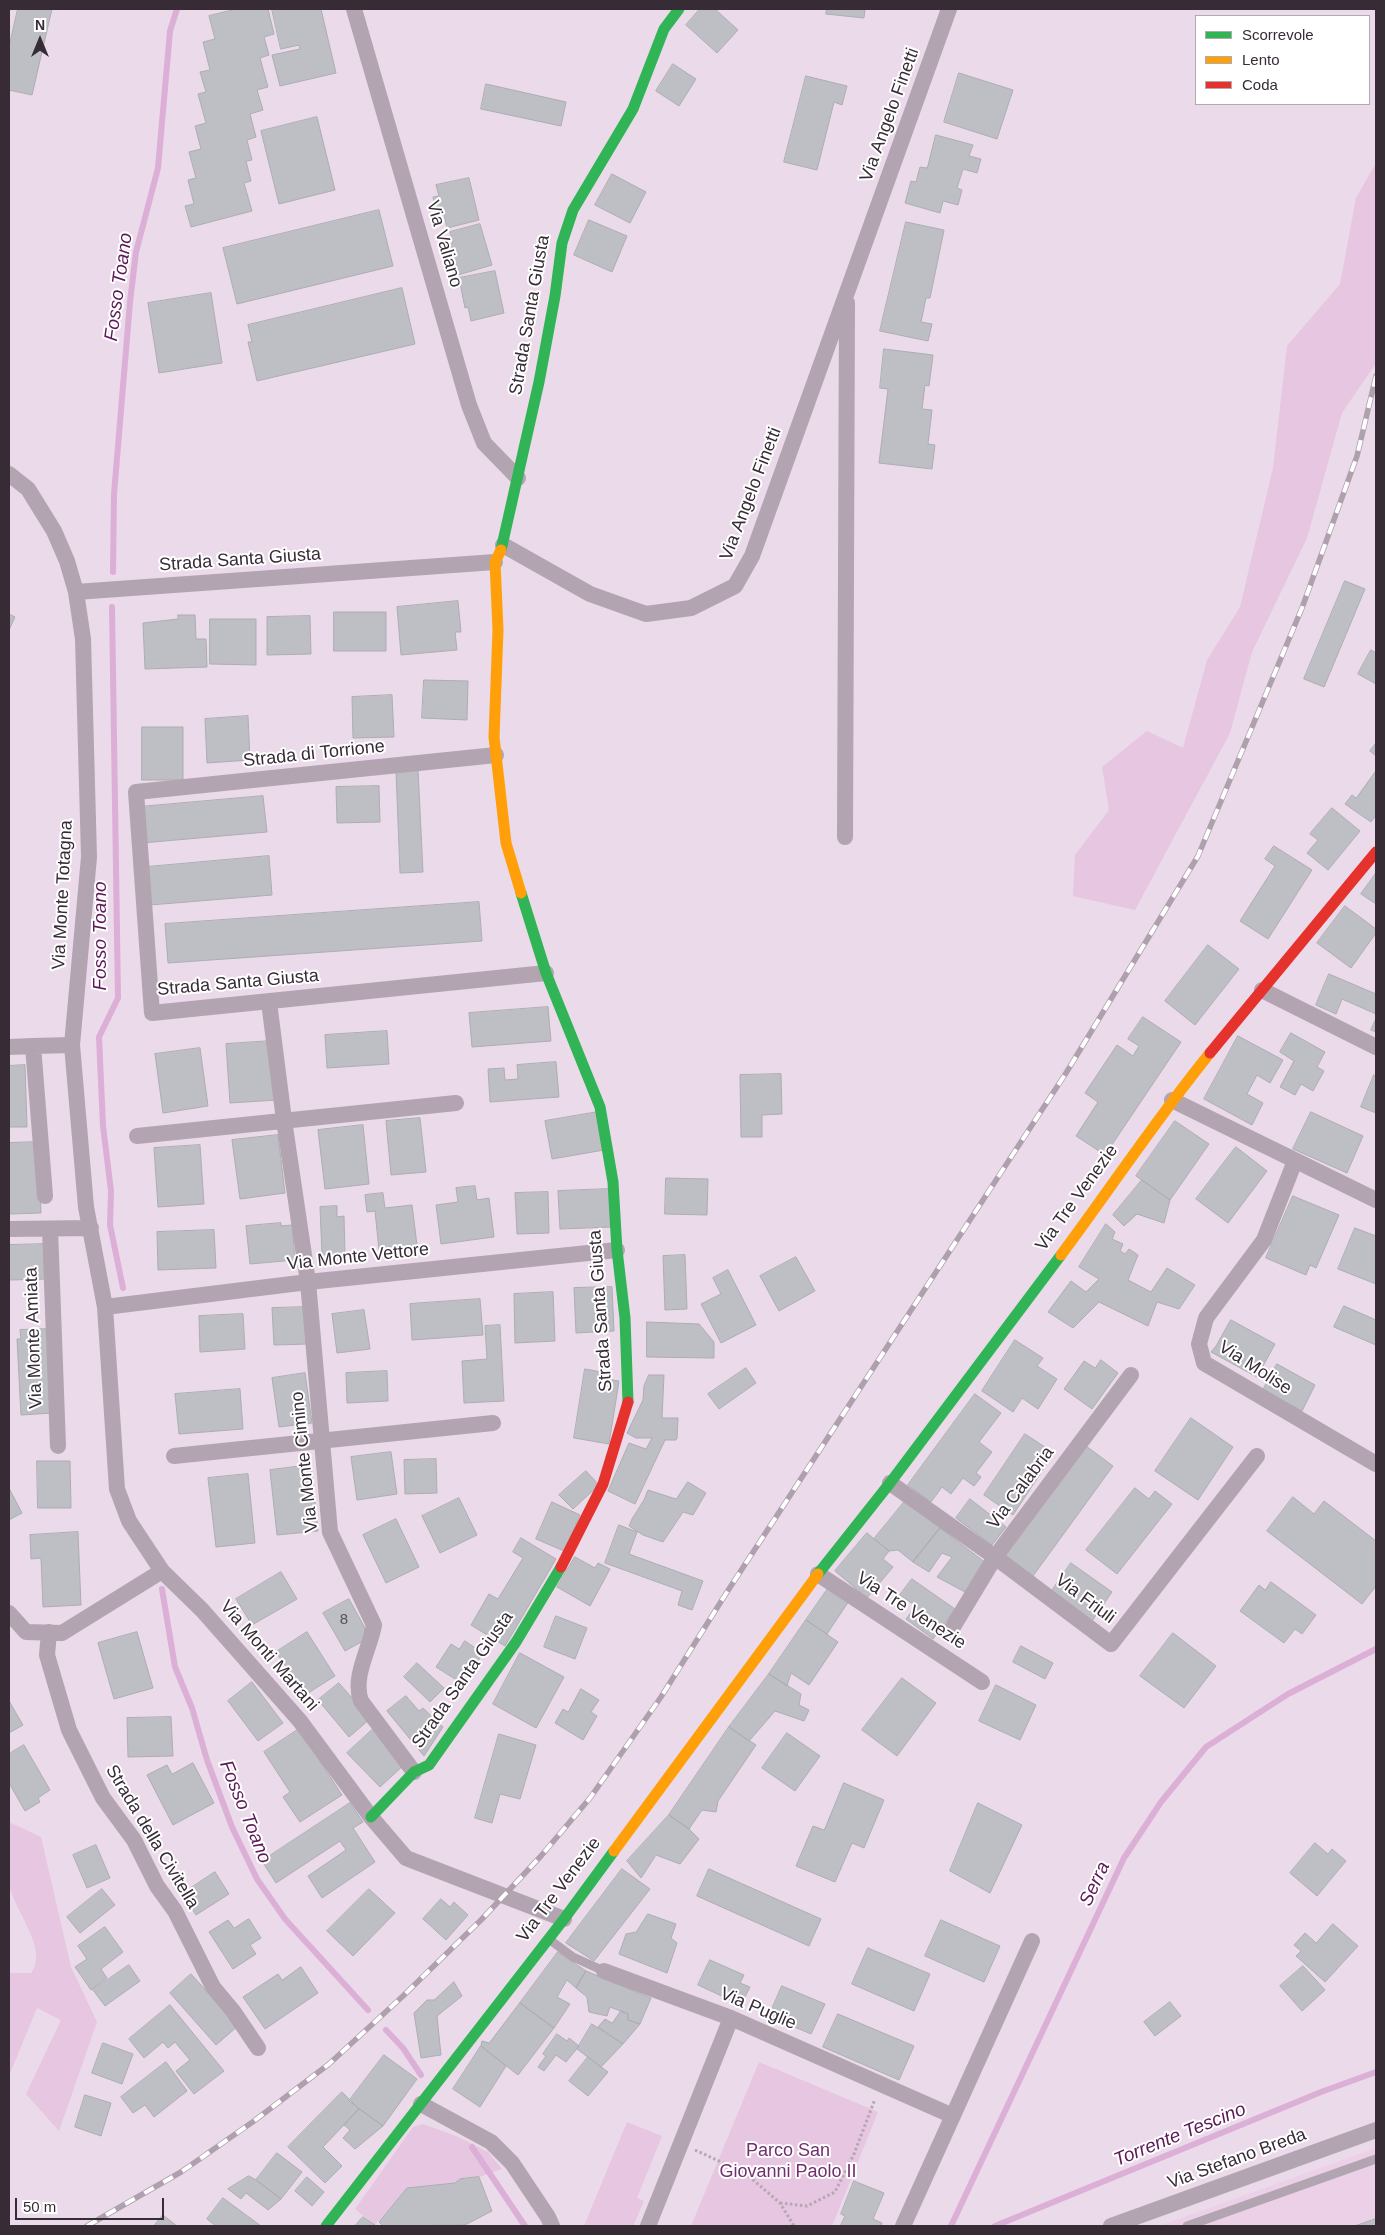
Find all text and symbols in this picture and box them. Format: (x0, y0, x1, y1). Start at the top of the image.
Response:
north arrow (15, 15, 65, 65)
legend (1195, 15, 1370, 105)
text: N (35, 17, 45, 33)
text: Scorrevole (1242, 26, 1314, 43)
street label: Via Angelo Finetti (856, 45, 924, 185)
text: Lento (1242, 51, 1280, 68)
text: Coda (1242, 76, 1278, 93)
street label: Via Valiano (421, 198, 467, 290)
water label: Fosso Toano (100, 231, 138, 343)
street label: Strada Santa Giusta (505, 233, 555, 397)
street label: Via Angelo Finetti (716, 424, 786, 564)
street label: Strada Santa Giusta (158, 544, 322, 576)
street label: Strada di Torrione (242, 736, 386, 772)
street label: Via Monte Totagna (48, 820, 78, 970)
water label: Fosso Toano (90, 881, 112, 991)
street label: Strada Santa Giusta (156, 965, 320, 1001)
street label: Via Tre Venezie (1031, 1141, 1123, 1255)
street label: Strada Santa Giusta (585, 1229, 617, 1393)
street label: Via Monte Vettore (286, 1239, 430, 1275)
street label: Via Monte Amiata (21, 1267, 47, 1409)
street label: Via Molise (1214, 1336, 1296, 1400)
street label: Via Monte Cimino (287, 1390, 323, 1534)
street label: Via Calabria (983, 1442, 1059, 1534)
street label: Via Tre Venezie (852, 1568, 970, 1654)
street label: Via Friuli (1051, 1569, 1119, 1629)
street label: Via Monti Martani (215, 1596, 323, 1716)
street label: Strada Santa Giusta (408, 1607, 518, 1753)
house number: 8 (340, 1611, 348, 1629)
water label: Fosso Toano (214, 1757, 276, 1867)
street label: Strada della Civitella (100, 1761, 204, 1913)
street label: Via Tre Venezie (512, 1833, 606, 1947)
water label: Serra (1075, 1858, 1115, 1910)
street label: Via Puglie (717, 1983, 799, 2035)
water label: Torrente Tescino (1111, 2098, 1249, 2172)
street label: Via Stefano Breda (1165, 2124, 1309, 2194)
park label: Parco San Giovanni Paolo II (719, 2140, 857, 2182)
scale bar (18, 2188, 166, 2220)
text: 50 m (23, 2198, 56, 2215)

